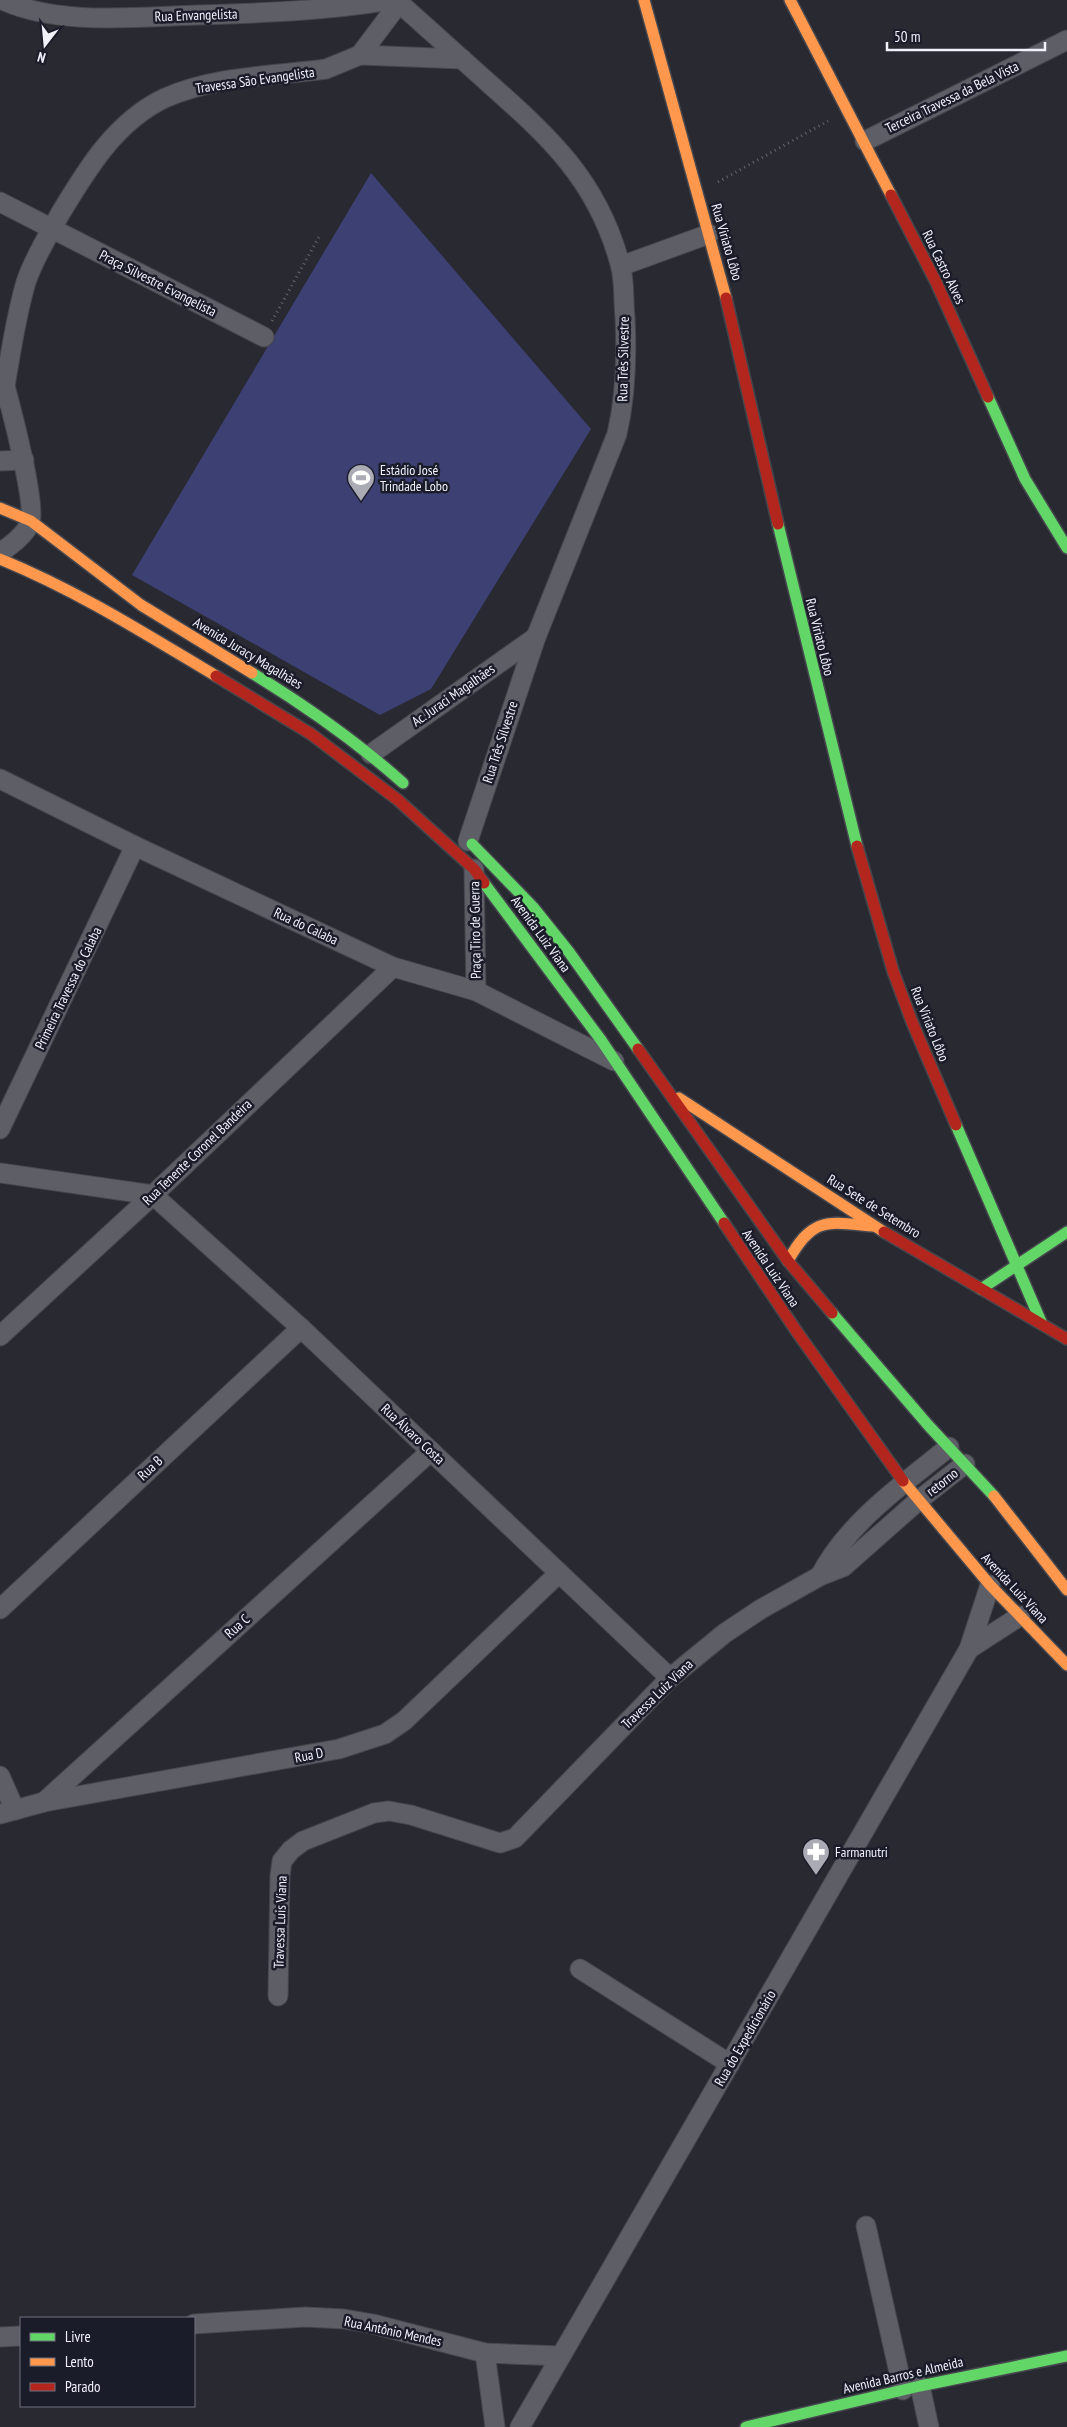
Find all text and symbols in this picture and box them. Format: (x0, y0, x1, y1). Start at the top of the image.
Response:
street label: Rua Envangelista (154, 5, 238, 25)
north arrow (20, 20, 70, 70)
scale bar (887, 20, 1044, 52)
text: 50 m (894, 27, 920, 46)
text: N (35, 48, 48, 67)
street label: Terceira Travessa da Bela Vista (882, 57, 1022, 137)
street label: Travessa São Evangelista (194, 63, 316, 97)
street label: Rua Viriato Lôbo (707, 201, 747, 283)
street label: Rua Castro Alves (918, 227, 970, 307)
street label: Praça Silvestre Evangelista (96, 246, 220, 320)
street label: Rua Três Silvestre (613, 316, 633, 402)
place label: Estádio José Trindade Lobo (380, 461, 448, 495)
sports icon: Estádio José Trindade Lobo (346, 463, 376, 502)
street label: Rua Viriato Lôbo (802, 596, 838, 678)
street label: Avenida Juracy Magalhães (190, 613, 306, 693)
street label: Ac. Juraci Magalhães (408, 659, 498, 730)
street label: Rua Três Silvestre (478, 699, 522, 785)
street label: Praça Tiro de Guerra (465, 881, 485, 979)
street label: Avenida Luiz Viana (507, 892, 575, 976)
street label: Rua do Calaba (271, 903, 341, 949)
street label: Primeira Travessa do Calaba (31, 924, 105, 1052)
street label: Rua Viriato Lôbo (907, 984, 953, 1064)
street label: Rua Tenente Coronel Bandeira (139, 1095, 255, 1209)
street label: Rua Sete de Setembro (824, 1170, 924, 1242)
street label: Avenida Luiz Viana (738, 1226, 804, 1310)
street label: Rua Álvaro Costa (377, 1400, 449, 1468)
street label: Rua B (134, 1452, 166, 1484)
street label: retorno (922, 1464, 962, 1500)
street label: Avenida Luiz Viana (978, 1549, 1052, 1627)
street label: Rua C (221, 1610, 254, 1642)
street label: Travessa Luiz Viana (617, 1655, 697, 1733)
street label: Rua D (293, 1743, 325, 1767)
pharmacy icon: Farmanutri (801, 1837, 831, 1876)
place label: Farmanutri (835, 1843, 888, 1861)
street label: Travessa Luis Viana (269, 1875, 291, 1969)
street label: Rua do Expedicionário (710, 1987, 780, 2089)
street label: Rua Antônio Mendes (343, 2312, 444, 2350)
legend (20, 2317, 195, 2407)
text: Livre (65, 2327, 91, 2346)
text: Lento (65, 2352, 94, 2371)
street label: Avenida Barros e Almeida (841, 2352, 965, 2398)
text: Parado (65, 2377, 100, 2396)

